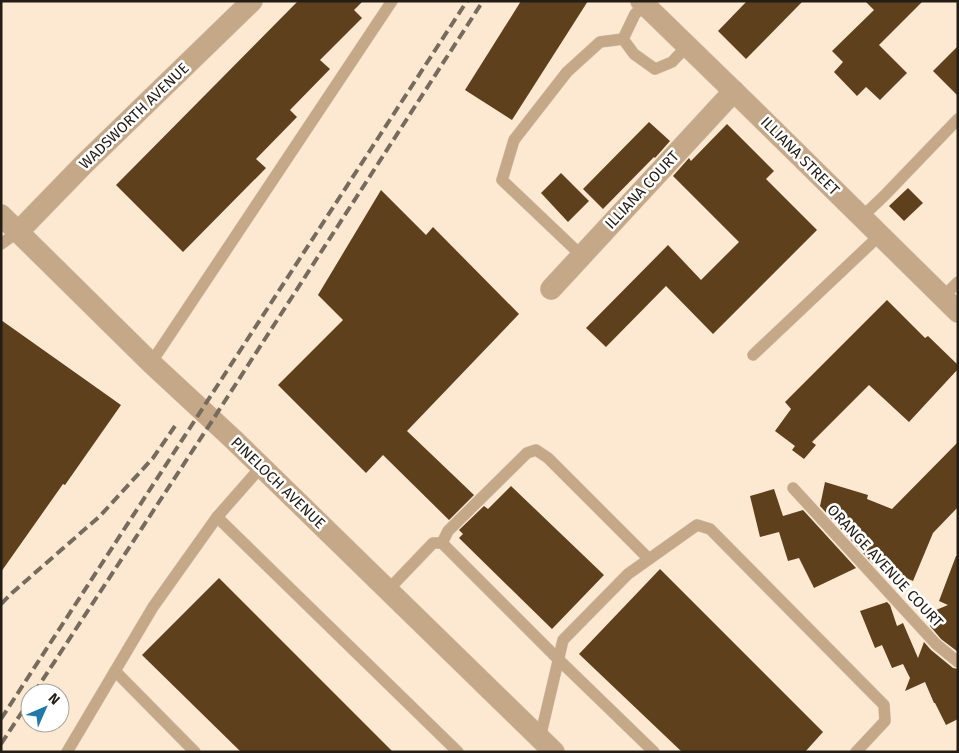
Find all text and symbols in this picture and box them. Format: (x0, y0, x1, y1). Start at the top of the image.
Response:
street label: WADSWORTH AVENUE (76, 59, 192, 173)
street label: ILLIANA STREET (757, 113, 843, 199)
street label: ILLIANA COURT (601, 147, 683, 233)
street label: PINELOCH AVENUE (227, 433, 329, 533)
street label: ORANGE AVENUE COURT (823, 501, 947, 631)
north arrow (20, 683, 70, 733)
text: N (45, 690, 63, 708)

